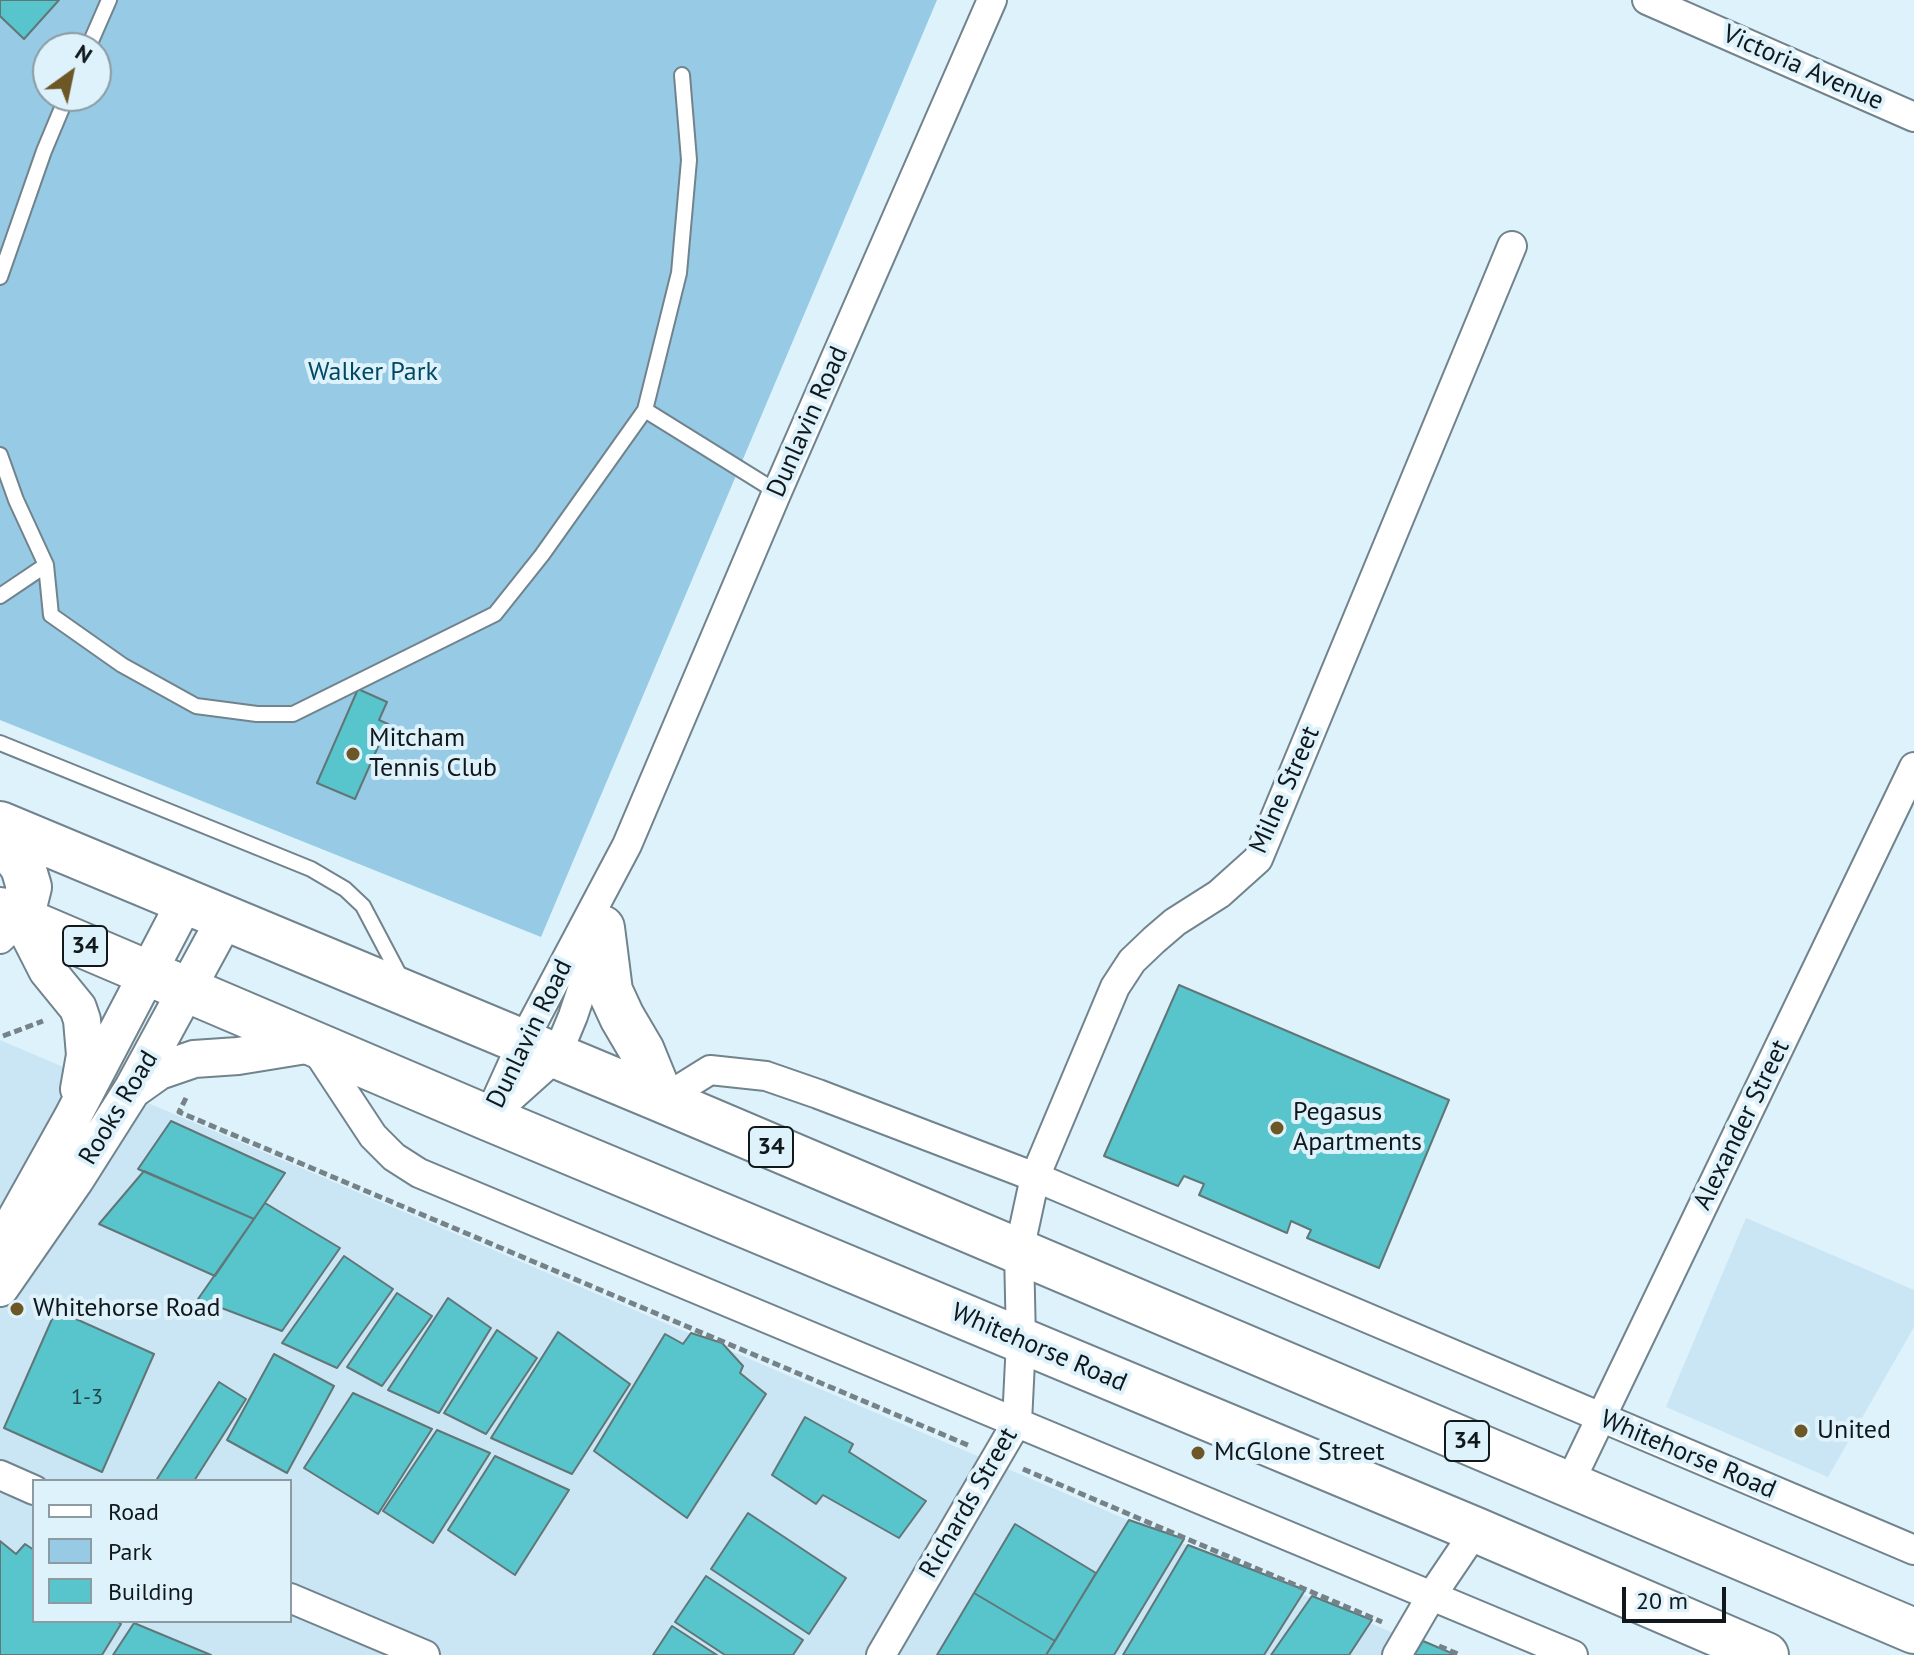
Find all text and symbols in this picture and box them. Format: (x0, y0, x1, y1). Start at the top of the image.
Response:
street label: Victoria Avenue (1718, 19, 1888, 117)
north arrow (32, 32, 112, 112)
text: N (70, 38, 98, 69)
street label: Dunlavin Road (761, 342, 855, 502)
park label: Walker Park (308, 357, 438, 389)
street label: Milne Street (1243, 722, 1327, 858)
place label: Mitcham Tennis Club (369, 723, 497, 784)
marker: Mitcham Tennis Club (344, 745, 362, 763)
road number: 34 (63, 926, 107, 966)
street label: Dunlavin Road (481, 955, 579, 1113)
street label: Alexander Street (1687, 1035, 1797, 1215)
street label: Rooks Road (73, 1045, 165, 1171)
place label: Pegasus Apartments (1293, 1097, 1422, 1158)
marker: Pegasus Apartments (1268, 1119, 1286, 1137)
road number: 34 (749, 1127, 793, 1167)
place label: Whitehorse Road (33, 1293, 221, 1325)
street label: Whitehorse Road (947, 1297, 1131, 1399)
marker: Whitehorse Road (8, 1300, 26, 1318)
house number: 1-3 (71, 1385, 103, 1411)
street label: Whitehorse Road (1596, 1404, 1780, 1506)
place label: United (1817, 1415, 1891, 1447)
road number: 34 (1445, 1421, 1489, 1461)
street label: Richards Street (913, 1422, 1025, 1584)
marker: United (1792, 1422, 1810, 1440)
place label: McGlone Street (1214, 1437, 1385, 1469)
marker: McGlone Street (1189, 1444, 1207, 1462)
legend (32, 1479, 292, 1623)
text: Road (108, 1496, 159, 1527)
text: Park (108, 1536, 152, 1567)
scale bar (1626, 1571, 1730, 1621)
text: Building (108, 1576, 194, 1607)
text: 20 m (1636, 1585, 1688, 1616)

